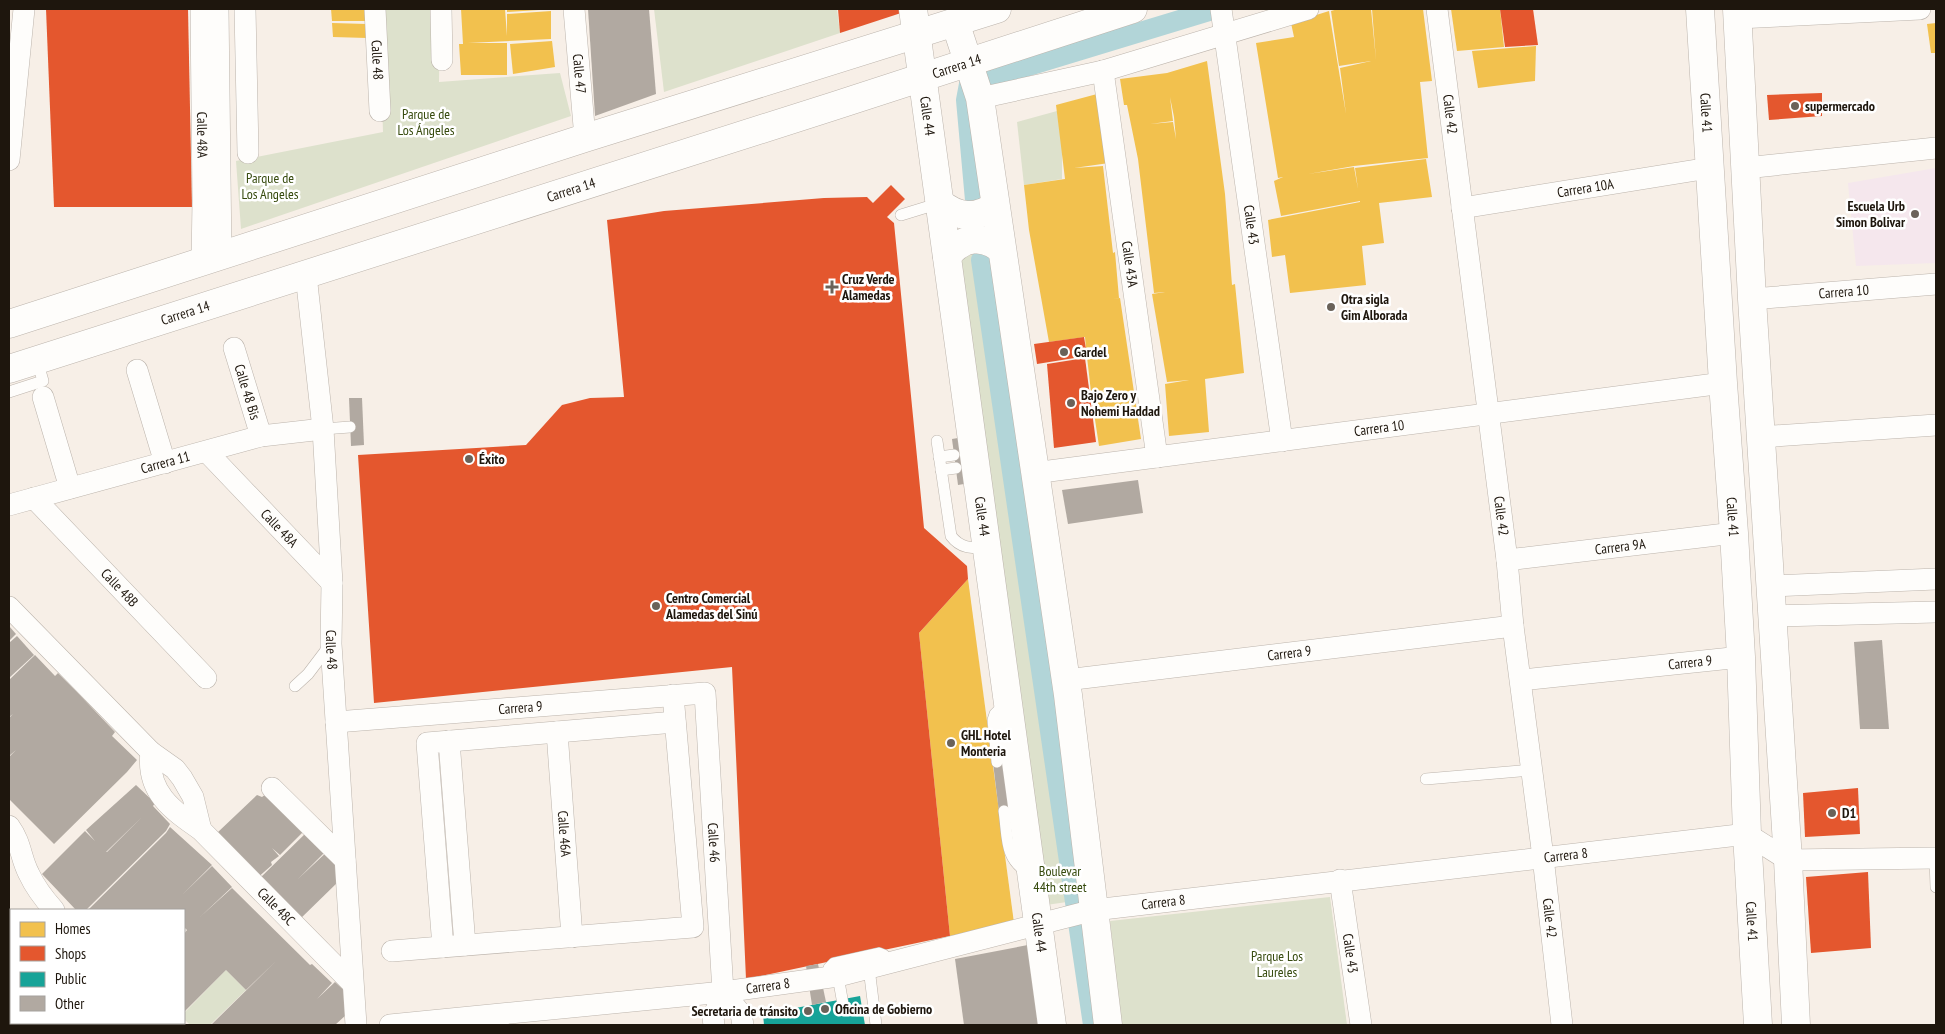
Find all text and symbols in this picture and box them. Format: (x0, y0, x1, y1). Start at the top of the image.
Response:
street label: Calle 48 (368, 40, 387, 80)
street label: Carrera 14 (930, 50, 984, 82)
street label: Calle 47 (569, 53, 590, 94)
street label: Calle 41 (1696, 92, 1717, 133)
street label: Calle 42 (1439, 93, 1462, 135)
street label: Calle 44 (916, 95, 939, 138)
place label: supermercado (1805, 97, 1875, 115)
marker: supermercado (1789, 100, 1801, 112)
park label: Parque de Los Ángeles (398, 105, 455, 139)
street label: Calle 48A (193, 112, 212, 159)
park label: Parque de Los Angeles (242, 169, 299, 203)
street label: Carrera 14 (544, 173, 599, 206)
street label: Carrera 10A (1556, 175, 1615, 201)
place label: Escuela Urb Simon Bolivar (1836, 197, 1906, 231)
street label: Calle 43 (1240, 204, 1263, 246)
marker: Escuela Urb Simon Bolivar (1909, 208, 1921, 220)
street label: Calle 43A (1118, 240, 1142, 289)
place label: Cruz Verde Alamedas (841, 270, 895, 304)
marker: Cruz Verde Alamedas (826, 281, 838, 293)
street label: Carrera 10 (1818, 281, 1870, 303)
place label: Otra sigla Gim Alborada (1341, 290, 1408, 324)
street label: Carrera 14 (159, 296, 213, 329)
marker: Otra sigla Gim Alborada (1325, 301, 1337, 313)
place label: Gardel (1074, 343, 1107, 361)
marker: Gardel (1058, 346, 1070, 358)
street label: Calle 48 Bis (231, 362, 265, 422)
place label: Bajo Zero y Nohemi Haddad (1081, 386, 1160, 420)
marker: Bajo Zero y Nohemi Haddad (1065, 397, 1077, 409)
street label: Carrera 10 (1353, 416, 1405, 440)
street label: Carrera 11 (139, 447, 192, 478)
place label: Éxito (479, 450, 505, 468)
marker: Éxito (463, 453, 475, 465)
street label: Calle 44 (971, 495, 994, 538)
street label: Calle 42 (1490, 495, 1513, 537)
street label: Calle 41 (1722, 496, 1743, 537)
street label: Calle 48A (257, 505, 302, 551)
street label: Carrera 9A (1594, 535, 1647, 558)
street label: Calle 48B (97, 565, 142, 611)
place label: Centro Comercial Alamedas del Sinú (665, 589, 758, 623)
marker: Centro Comercial Alamedas del Sinú (650, 600, 662, 612)
street label: Calle 48 (322, 630, 342, 670)
street label: Carrera 9 (1266, 641, 1312, 665)
street label: Carrera 9 (1667, 651, 1713, 674)
street label: Carrera 9 (498, 697, 543, 718)
place label: GHL Hotel Monteria (961, 726, 1011, 760)
marker: GHL Hotel Monteria (945, 737, 957, 749)
place label: D1 (1842, 804, 1856, 822)
marker: D1 (1826, 807, 1838, 819)
street label: Calle 46A (554, 810, 575, 858)
street label: Calle 46 (704, 822, 724, 863)
street label: Carrera 8 (1543, 844, 1589, 867)
park label: Boulevar 44th street (1033, 862, 1087, 896)
street label: Calle 48C (254, 884, 299, 930)
street label: Carrera 8 (1140, 890, 1186, 913)
street label: Calle 42 (1539, 897, 1561, 939)
street label: Calle 41 (1742, 901, 1762, 942)
legend (10, 909, 185, 1024)
street label: Calle 44 (1028, 911, 1051, 954)
text: Homes (55, 919, 91, 938)
street label: Calle 43 (1339, 932, 1362, 974)
text: Shops (55, 944, 86, 963)
park label: Parque Los Laureles (1251, 947, 1303, 981)
text: Public (55, 969, 87, 988)
street label: Carrera 8 (745, 974, 791, 998)
text: Other (55, 994, 85, 1013)
place label: Oficina de Gobierno (835, 1000, 932, 1018)
place label: Secretaria de tránsito (691, 1002, 798, 1020)
marker: Oficina de Gobierno (819, 1003, 831, 1015)
marker: Secretaria de tránsito (802, 1005, 814, 1017)

